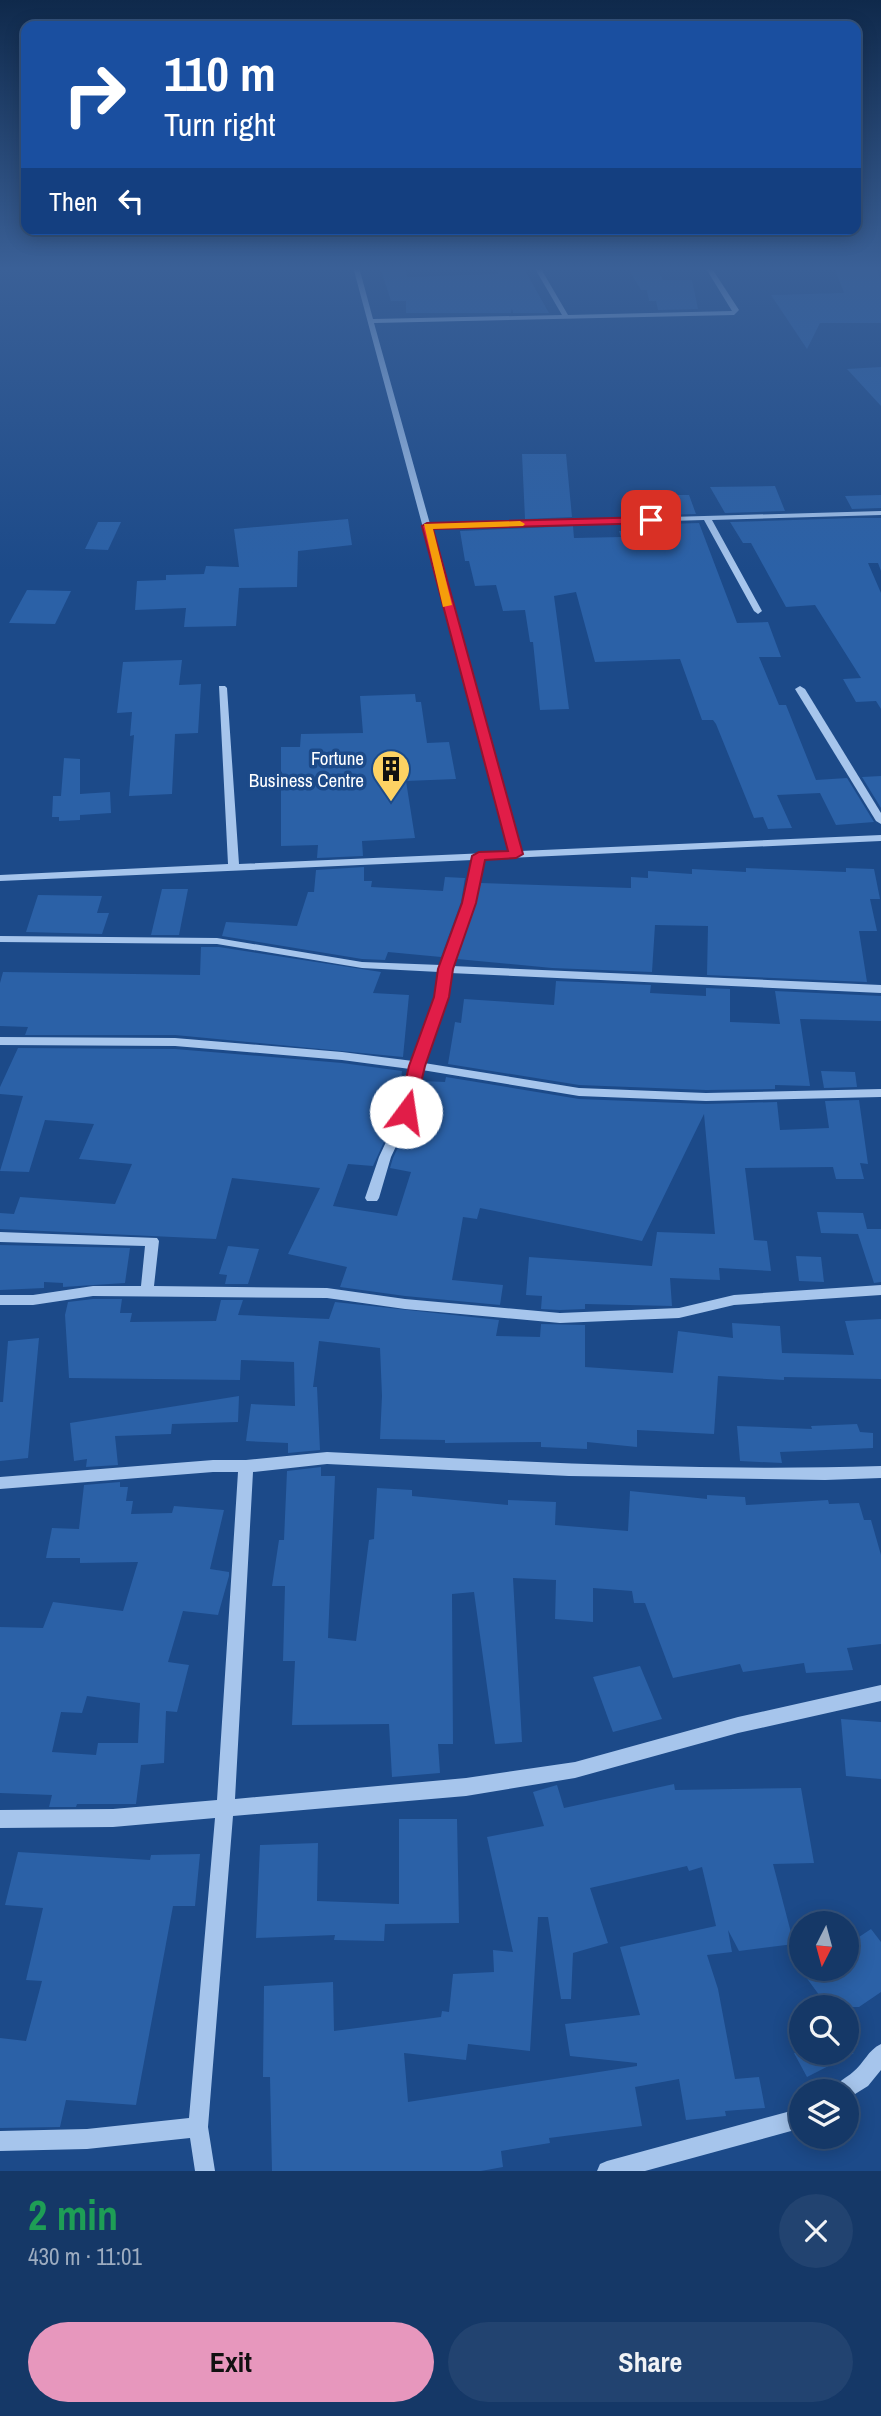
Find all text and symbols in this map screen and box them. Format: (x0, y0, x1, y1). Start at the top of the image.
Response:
text: 110 m (164, 40, 276, 106)
icon: right (49, 49, 140, 140)
text: Turn right (164, 103, 276, 146)
icon: left (112, 182, 150, 220)
text: Then (49, 184, 98, 219)
pin (621, 490, 681, 550)
icon: arrive (632, 501, 670, 539)
place label: Fortune Business Centre (249, 745, 364, 793)
building icon: Fortune Business Centre (370, 748, 412, 803)
position arrow (369, 1075, 443, 1149)
north arrow (789, 1911, 859, 1981)
map controls (789, 1911, 859, 2149)
button: search (789, 1995, 859, 2065)
button: layers (789, 2079, 859, 2149)
text: 2 min (28, 2187, 118, 2243)
button: close (779, 2194, 853, 2268)
text: 430 m · 11:01 (28, 2241, 142, 2272)
button: Exit (28, 2322, 434, 2402)
button: Share (448, 2322, 853, 2402)

